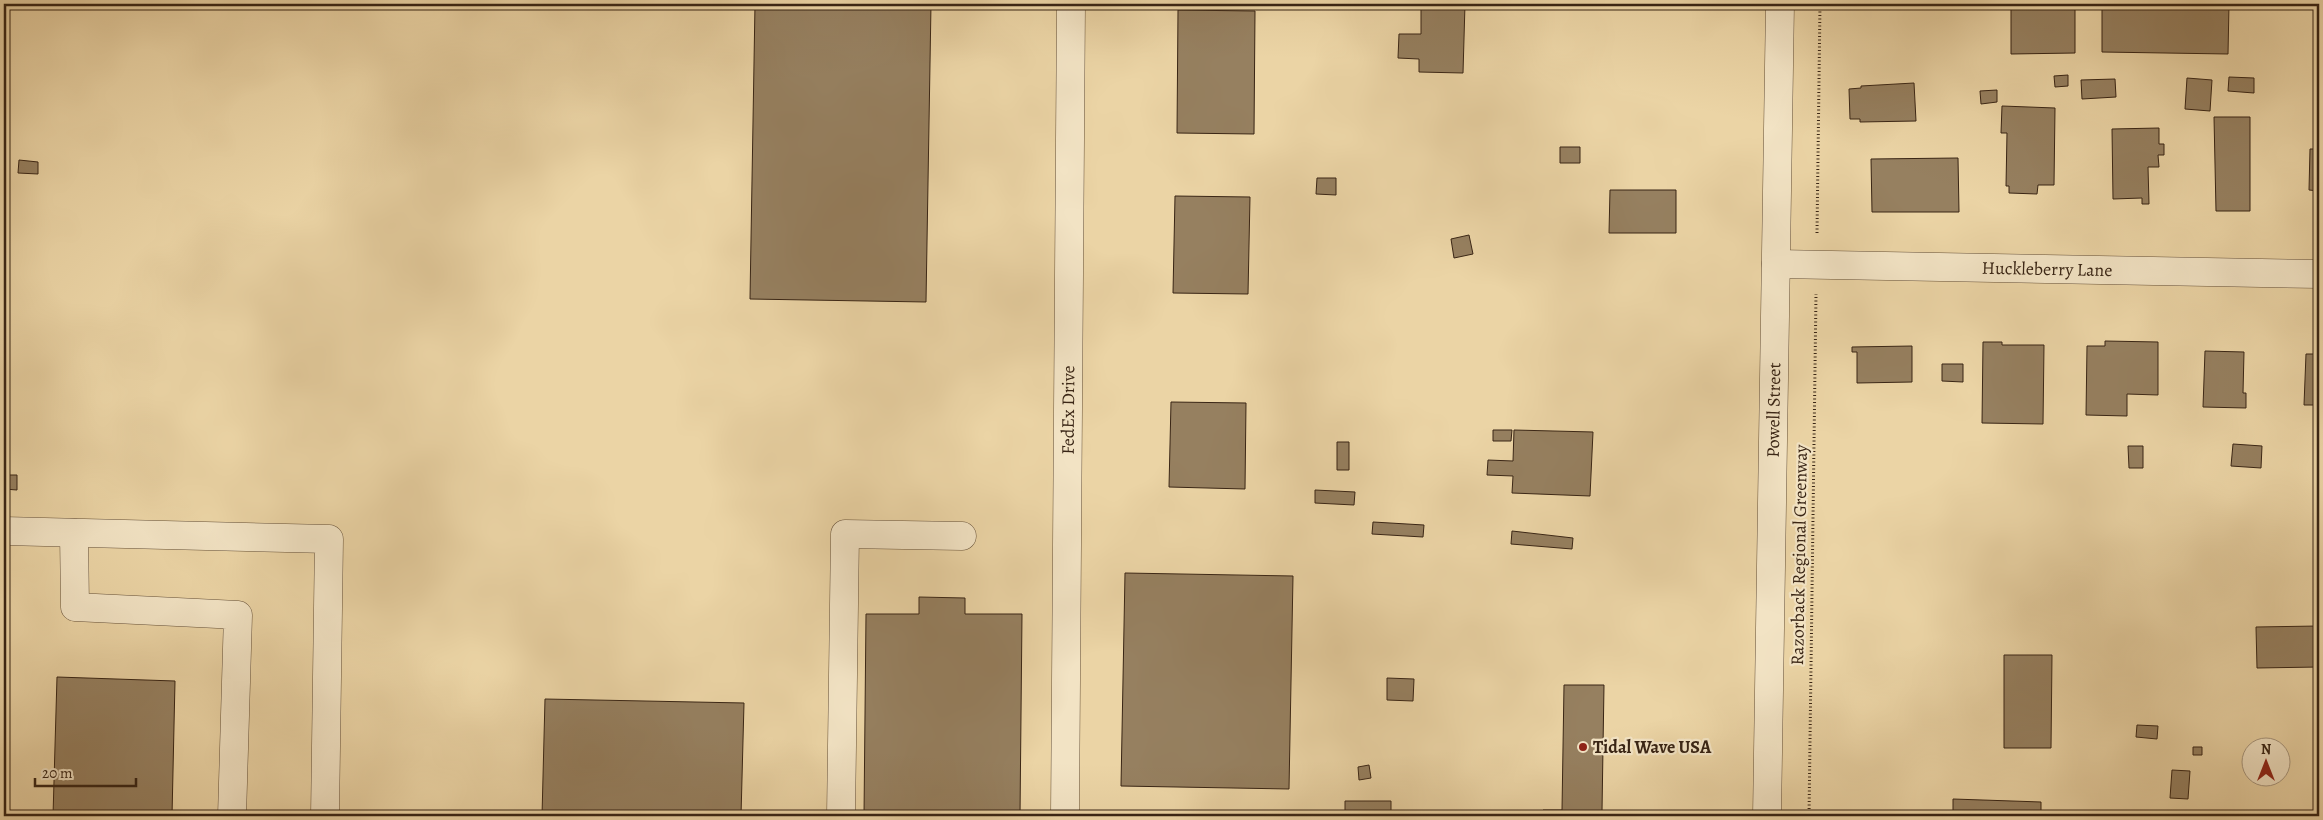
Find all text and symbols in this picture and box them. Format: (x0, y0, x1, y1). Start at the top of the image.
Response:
street label: Huckleberry Lane (1981, 256, 2113, 282)
street label: Powell Street (1761, 362, 1786, 458)
street label: FedEx Drive (1056, 365, 1080, 455)
street label: Razorback Regional Greenway (1785, 443, 1813, 666)
place label: Tidal Wave USA (1593, 735, 1712, 759)
north arrow (2240, 738, 2290, 788)
text: N (2261, 740, 2271, 759)
marker: Tidal Wave USA (1577, 741, 1589, 753)
scale bar (35, 755, 136, 787)
text: 20 m (42, 763, 73, 783)

